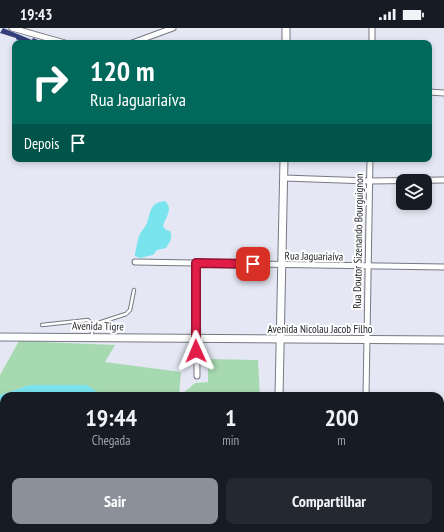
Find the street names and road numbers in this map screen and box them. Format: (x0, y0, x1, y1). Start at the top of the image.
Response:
street label: Rua Doutor Sizenando Bourguignon (350, 173, 366, 309)
street label: Rua Jaguariaíva (285, 248, 343, 264)
street label: Avenida Tigre (72, 319, 124, 333)
street label: Avenida Nicolau Jacob Filho (268, 322, 373, 336)

